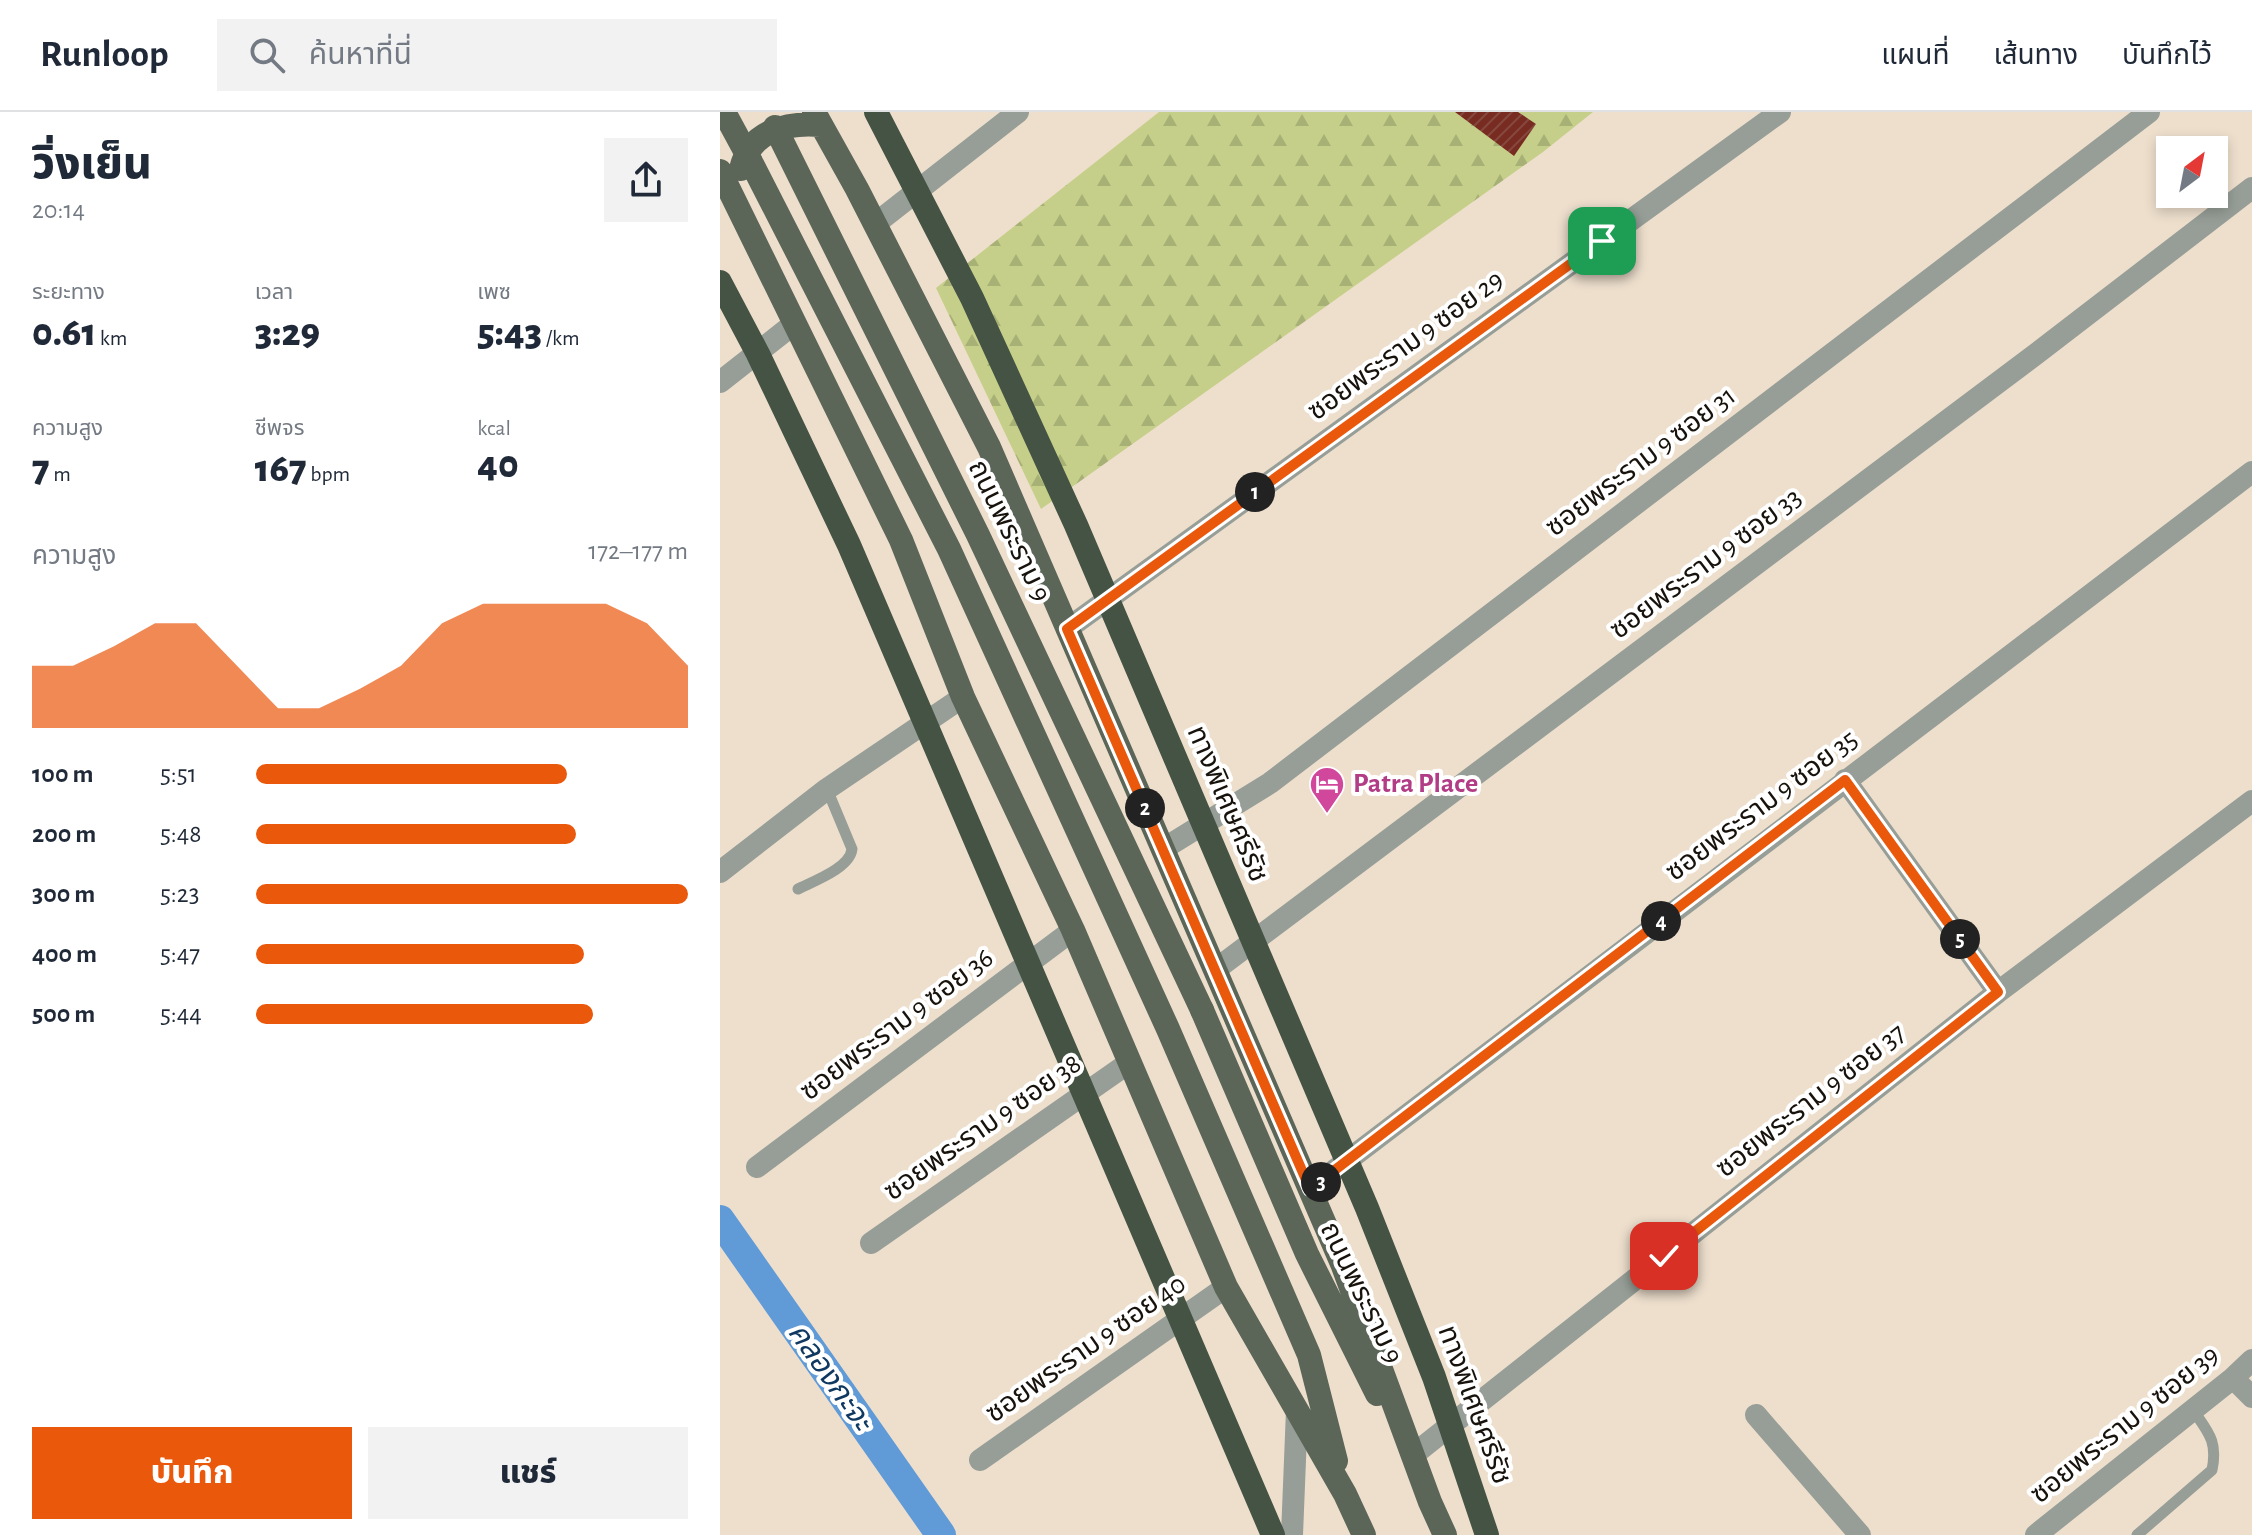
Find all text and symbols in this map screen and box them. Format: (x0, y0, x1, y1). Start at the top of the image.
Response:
search box (217, 19, 777, 91)
icon: search (245, 33, 289, 77)
text: Runloop (40, 36, 169, 74)
text: ค้นหาที่นี่ (309, 40, 412, 70)
text: แผนที่ (1881, 42, 1949, 70)
text: เส้นทาง (1993, 42, 2078, 70)
text: บันทึกไว้ (2122, 42, 2212, 70)
north arrow (2156, 136, 2228, 208)
map controls (2156, 136, 2228, 208)
button: share (604, 138, 688, 222)
text: วิ่งเย็น (32, 143, 152, 187)
text: 20:14 (32, 197, 85, 223)
pin (1568, 207, 1636, 275)
icon: arrive (1580, 219, 1624, 263)
street label: ซอยพระราม 9 ซอย 29 (1303, 266, 1509, 426)
text: ระยะทาง (32, 281, 105, 303)
text: เวลา (255, 281, 293, 303)
text: เพซ (477, 281, 511, 303)
text: 0.61 (32, 313, 96, 353)
text: 3:29 (255, 313, 320, 353)
text: 5:43 (477, 313, 542, 353)
text: km (96, 327, 127, 349)
text: /km (542, 327, 580, 349)
street label: ซอยพระราม 9 ซอย 31 (1541, 382, 1741, 542)
text: ความสูง (32, 417, 103, 439)
text: ชีพจร (255, 417, 305, 439)
text: kcal (477, 417, 511, 439)
text: 40 (477, 445, 519, 485)
text: 7 (32, 449, 50, 489)
text: 167 (255, 449, 307, 489)
street label: ถนนพระราม 9 (963, 456, 1055, 606)
text: m (50, 463, 71, 485)
text: bpm (307, 463, 350, 485)
pin: 1 (1235, 472, 1275, 512)
text: 1 (1251, 481, 1259, 503)
street label: ซอยพระราม 9 ซอย 33 (1605, 483, 1807, 645)
text: 172–177 m (588, 538, 688, 564)
text: ความสูง (32, 543, 116, 569)
street label: ทางพิเศษศรีรัช (1182, 721, 1273, 886)
street label: ซอยพระราม 9 ซอย 35 (1661, 725, 1863, 887)
text: 100 m (32, 761, 93, 787)
text: 5:51 (160, 761, 197, 787)
hotel icon: Patra Place (1308, 765, 1346, 815)
place label: Patra Place (1353, 770, 1478, 798)
pin: 2 (1125, 788, 1165, 828)
text: 2 (1140, 797, 1150, 819)
text: 200 m (32, 821, 96, 847)
text: 5:48 (160, 821, 202, 847)
text: 300 m (32, 881, 95, 907)
text: 5:23 (160, 881, 199, 907)
pin: 4 (1641, 901, 1681, 941)
text: 4 (1655, 910, 1667, 932)
pin: 5 (1940, 919, 1980, 959)
text: 5 (1955, 928, 1965, 950)
text: 400 m (32, 941, 97, 967)
text: 5:47 (160, 941, 200, 967)
street label: ซอยพระราม 9 ซอย 36 (796, 944, 998, 1106)
text: 500 m (32, 1001, 95, 1027)
text: 5:44 (160, 1001, 202, 1027)
street label: ซอยพระราม 9 ซอย 37 (1711, 1019, 1911, 1183)
street label: ซอยพระราม 9 ซอย 38 (879, 1050, 1087, 1206)
pin: 3 (1301, 1162, 1341, 1202)
text: 3 (1316, 1171, 1326, 1193)
street label: ถนนพระราม 9 (1315, 1218, 1407, 1368)
pin (1630, 1222, 1698, 1290)
icon: check (1642, 1234, 1686, 1278)
street label: ซอยพระราม 9 ซอย 40 (981, 1270, 1191, 1428)
water label: คลองกะจะ (782, 1318, 879, 1438)
street label: ทางพิเศษศรีรัช (1432, 1322, 1517, 1488)
street label: ซอยพระราม 9 ซอย 39 (2026, 1341, 2224, 1509)
button: บันทึก (32, 1427, 352, 1519)
button: แชร์ (368, 1427, 688, 1519)

